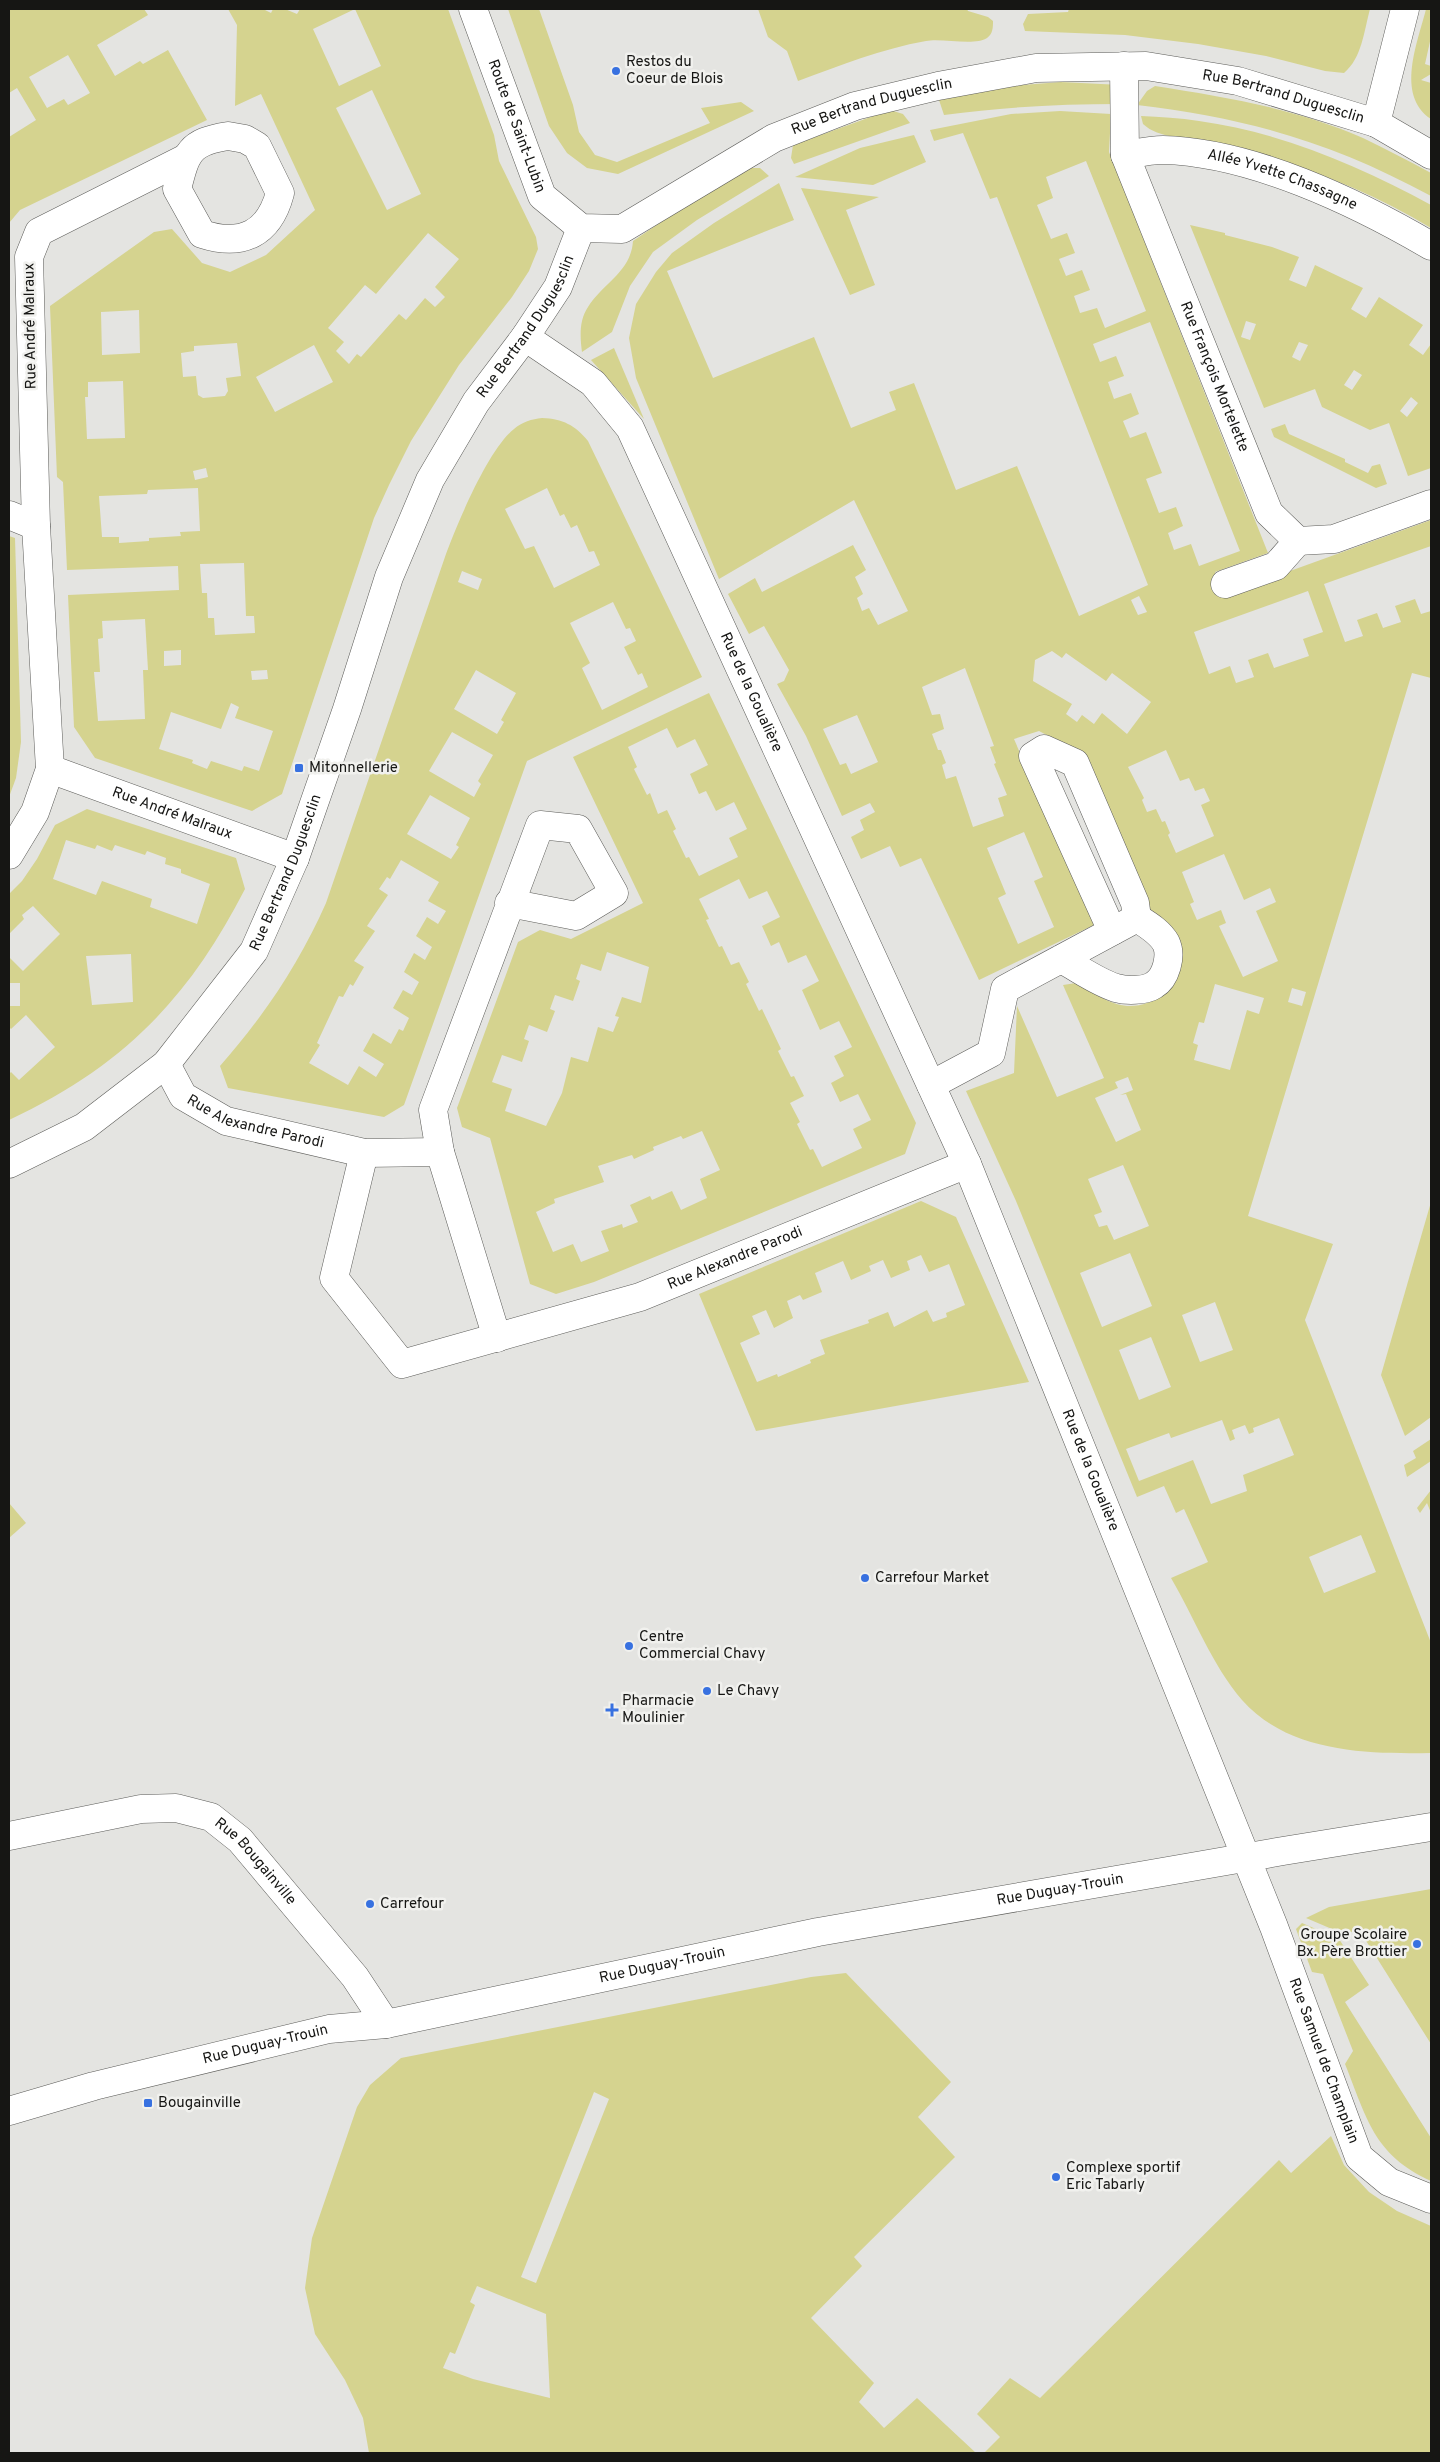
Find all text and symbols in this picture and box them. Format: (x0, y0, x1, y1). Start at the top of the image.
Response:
place label: Restos du Coeur de Blois (626, 53, 723, 89)
street label: Route de Saint-Lubin (483, 57, 550, 196)
marker: Restos du Coeur de Blois (610, 65, 622, 77)
street label: Rue Bertrand Duguesclin (1201, 66, 1366, 128)
street label: Rue Bertrand Duguesclin (789, 74, 954, 140)
street label: Allée Yvette Chassagne (1206, 145, 1360, 215)
street label: Rue Bertrand Duguesclin (473, 253, 579, 402)
street label: Rue André Malraux (20, 262, 42, 389)
street label: Rue François Mortelette (1175, 299, 1253, 455)
street label: Rue de la Goualière (715, 629, 787, 755)
place label: Mitonnellerie (309, 759, 398, 778)
marker: Mitonnellerie (293, 762, 305, 774)
street label: Rue André Malraux (109, 783, 235, 844)
street label: Rue Bertrand Duguesclin (246, 792, 326, 954)
street label: Rue Alexandre Parodi (183, 1091, 326, 1153)
street label: Rue Alexandre Parodi (665, 1222, 805, 1294)
street label: Rue de la Goualière (1057, 1407, 1123, 1534)
place label: Carrefour Market (875, 1569, 989, 1588)
marker: Carrefour Market (859, 1572, 871, 1584)
place label: Centre Commercial Chavy (639, 1628, 765, 1664)
marker: Centre Commercial Chavy (623, 1640, 635, 1652)
place label: Le Chavy (717, 1682, 779, 1701)
marker: Le Chavy (701, 1685, 713, 1697)
place label: Pharmacie Moulinier (622, 1692, 694, 1728)
marker: Pharmacie Moulinier (606, 1704, 618, 1716)
street label: Rue Bougainville (210, 1814, 300, 1909)
street label: Rue Duguay-Trouin (995, 1869, 1125, 1910)
place label: Carrefour (380, 1895, 444, 1914)
marker: Carrefour (364, 1898, 376, 1910)
place label: Groupe Scolaire Bx. Père Brottier (1297, 1926, 1407, 1962)
marker: Groupe Scolaire Bx. Père Brottier (1411, 1938, 1423, 1950)
street label: Rue Duguay-Trouin (597, 1943, 727, 1988)
street label: Rue Samuel de Champlain (1284, 1975, 1363, 2146)
street label: Rue Duguay-Trouin (201, 2020, 330, 2069)
place label: Bougainville (158, 2094, 241, 2113)
marker: Bougainville (142, 2097, 154, 2109)
place label: Complexe sportif Eric Tabarly (1066, 2159, 1180, 2195)
marker: Complexe sportif Eric Tabarly (1050, 2171, 1062, 2183)

